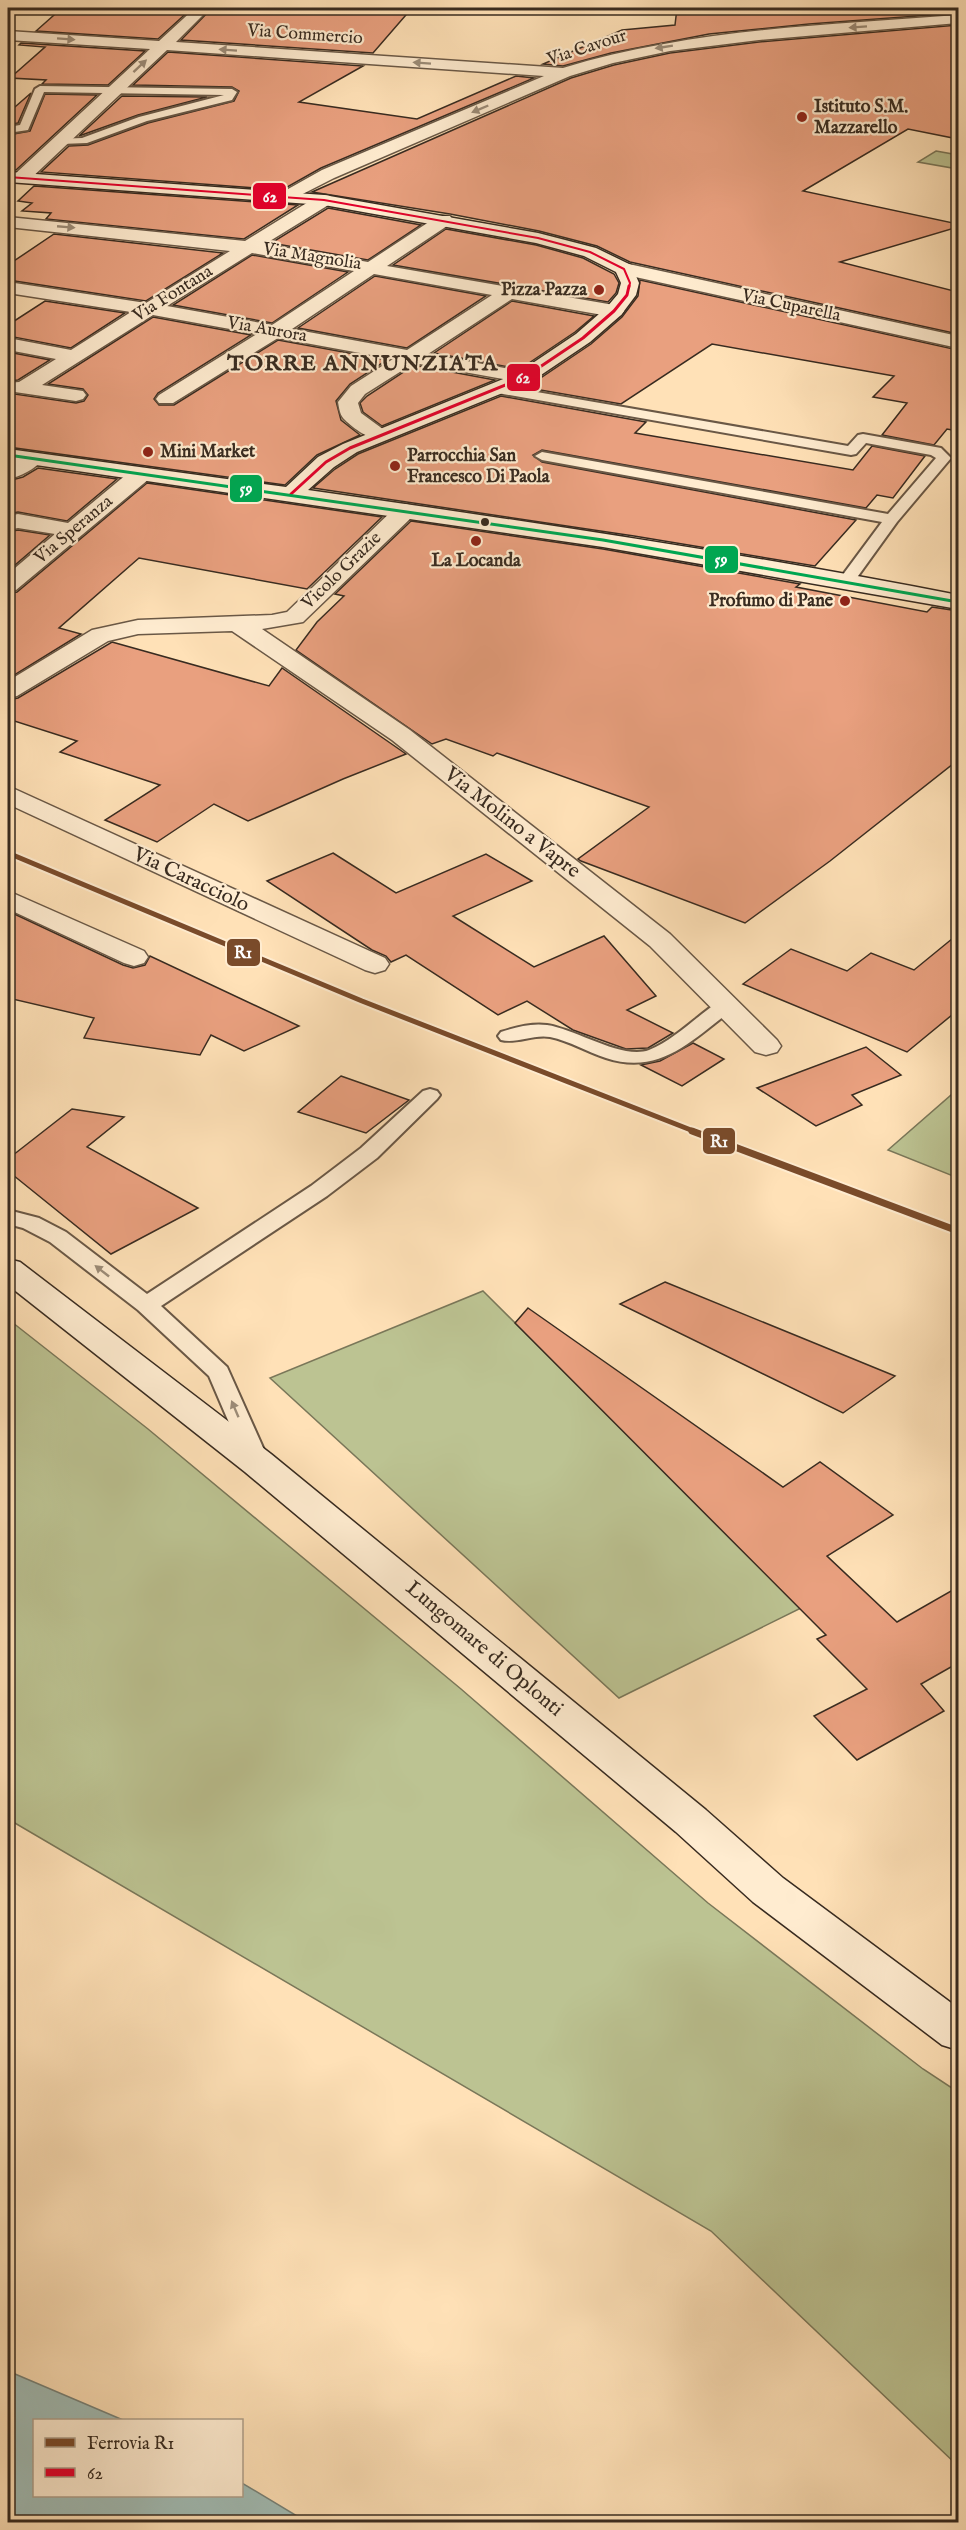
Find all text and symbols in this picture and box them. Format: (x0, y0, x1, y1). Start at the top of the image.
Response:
street label: Via Commercio (246, 19, 364, 51)
one-way arrow (849, 22, 868, 31)
street label: Via Cavour (543, 24, 630, 72)
one-way arrow (56, 34, 75, 44)
one-way arrow (655, 43, 674, 52)
one-way arrow (218, 45, 237, 55)
one-way arrow (413, 58, 432, 67)
one-way arrow (132, 60, 147, 73)
place label: Istituto S.M. Mazzarello (814, 96, 908, 140)
one-way arrow (471, 104, 489, 114)
marker: Istituto S.M. Mazzarello (795, 110, 809, 124)
line badge: 62 (252, 182, 287, 210)
text: 62 (263, 188, 278, 208)
one-way arrow (56, 222, 75, 232)
street label: Via Magnolia (260, 238, 363, 276)
street label: Via Fontana (128, 260, 217, 328)
place label: Pizza Pazza (501, 279, 588, 302)
marker: Pizza Pazza (592, 283, 606, 297)
street label: Via Cuparella (738, 284, 843, 328)
street label: Via Aurora (224, 312, 309, 348)
district label: TORRE ANNUNZIATA (226, 350, 499, 378)
line badge: 62 (506, 363, 541, 392)
text: 62 (516, 369, 531, 389)
place label: Mini Market (160, 441, 256, 464)
marker: Mini Market (141, 445, 155, 459)
place label: Parrocchia San Francesco Di Paola (407, 445, 551, 489)
marker: Parrocchia San Francesco Di Paola (388, 459, 402, 473)
line badge: 59 (229, 474, 263, 503)
text: 59 (240, 480, 252, 500)
street label: Via Speranza (29, 490, 118, 570)
unlabelled marker (479, 516, 491, 528)
street label: Vicolo Grazie (296, 527, 387, 616)
marker: La Locanda (469, 534, 483, 548)
line badge: 59 (704, 545, 739, 574)
place label: La Locanda (431, 550, 522, 573)
text: 59 (715, 551, 727, 571)
place label: Profumo di Pane (709, 590, 834, 613)
marker: Profumo di Pane (838, 594, 852, 608)
street label: Via Molino a Vapre (437, 761, 586, 885)
street label: Via Caracciolo (127, 841, 254, 919)
line badge: R1 (226, 938, 261, 967)
text: R1 (234, 944, 252, 964)
line badge: R1 (702, 1127, 736, 1155)
text: R1 (710, 1133, 728, 1153)
one-way arrow (94, 1264, 110, 1277)
one-way arrow (230, 1400, 239, 1418)
street label: Lungomare di Oplonti (400, 1575, 568, 1723)
legend (33, 2419, 243, 2497)
text: Ferrovia R1 (87, 2433, 174, 2456)
text: 62 (87, 2463, 103, 2486)

